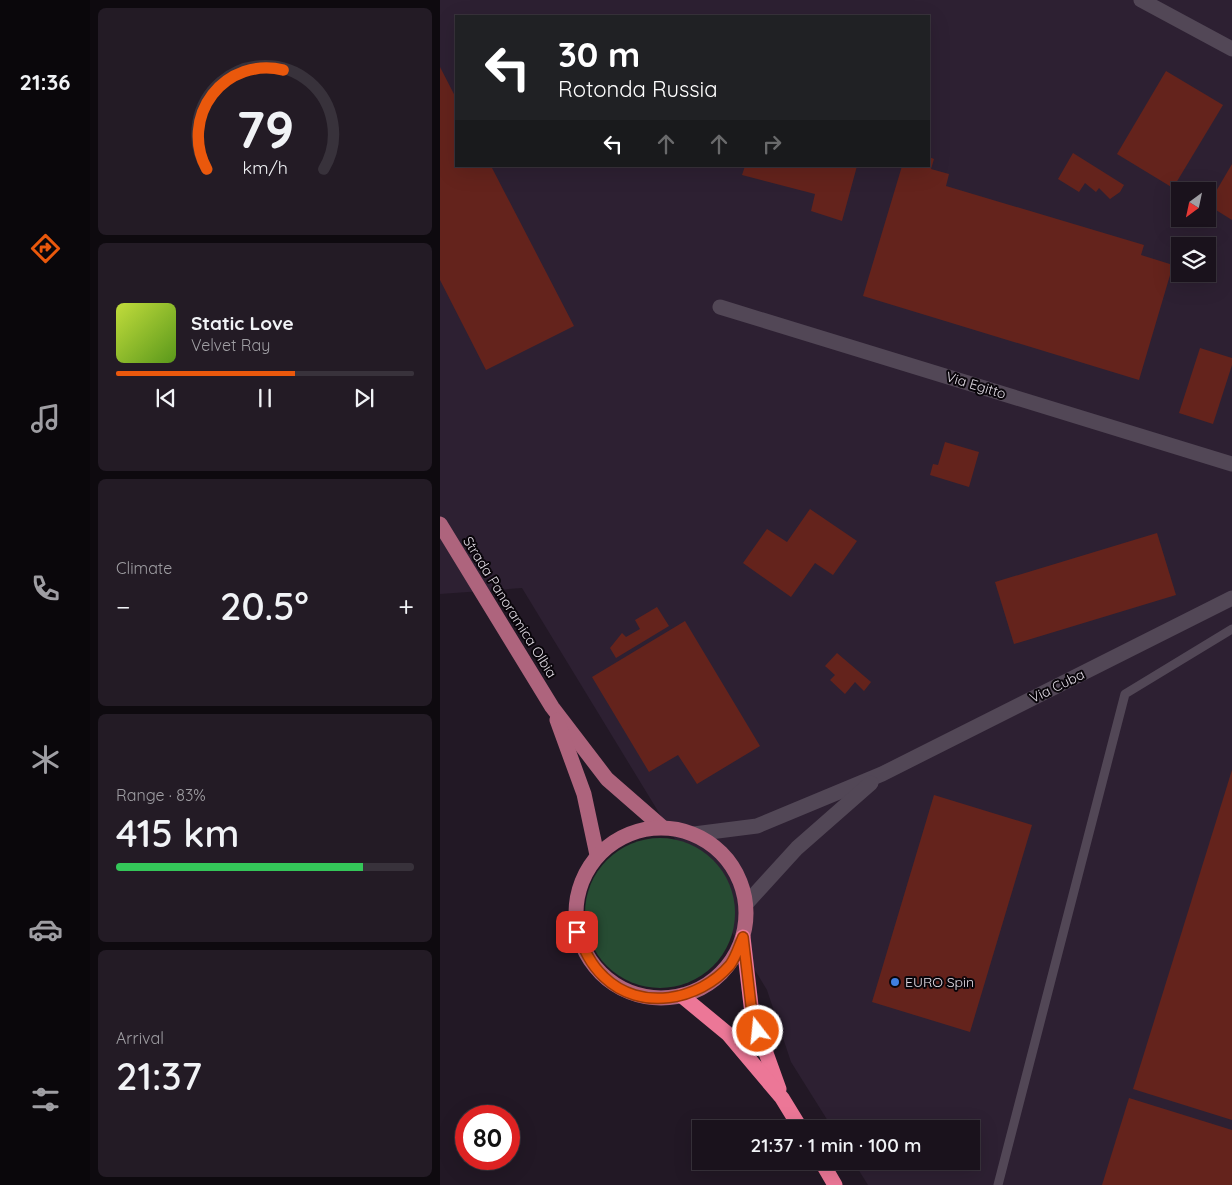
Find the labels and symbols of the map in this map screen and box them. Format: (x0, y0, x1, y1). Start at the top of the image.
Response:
north arrow (1171, 182, 1216, 228)
street label: Via Egitto (944, 367, 1008, 403)
street label: Strada Panoramica Olbia (459, 533, 561, 681)
street label: Via Cuba (1027, 665, 1087, 707)
pin (556, 911, 598, 953)
place label: EURO Spin (905, 973, 974, 991)
marker: EURO Spin (889, 976, 901, 988)
position arrow (731, 1004, 783, 1056)
speed limit sign: 80 (455, 1105, 520, 1170)

